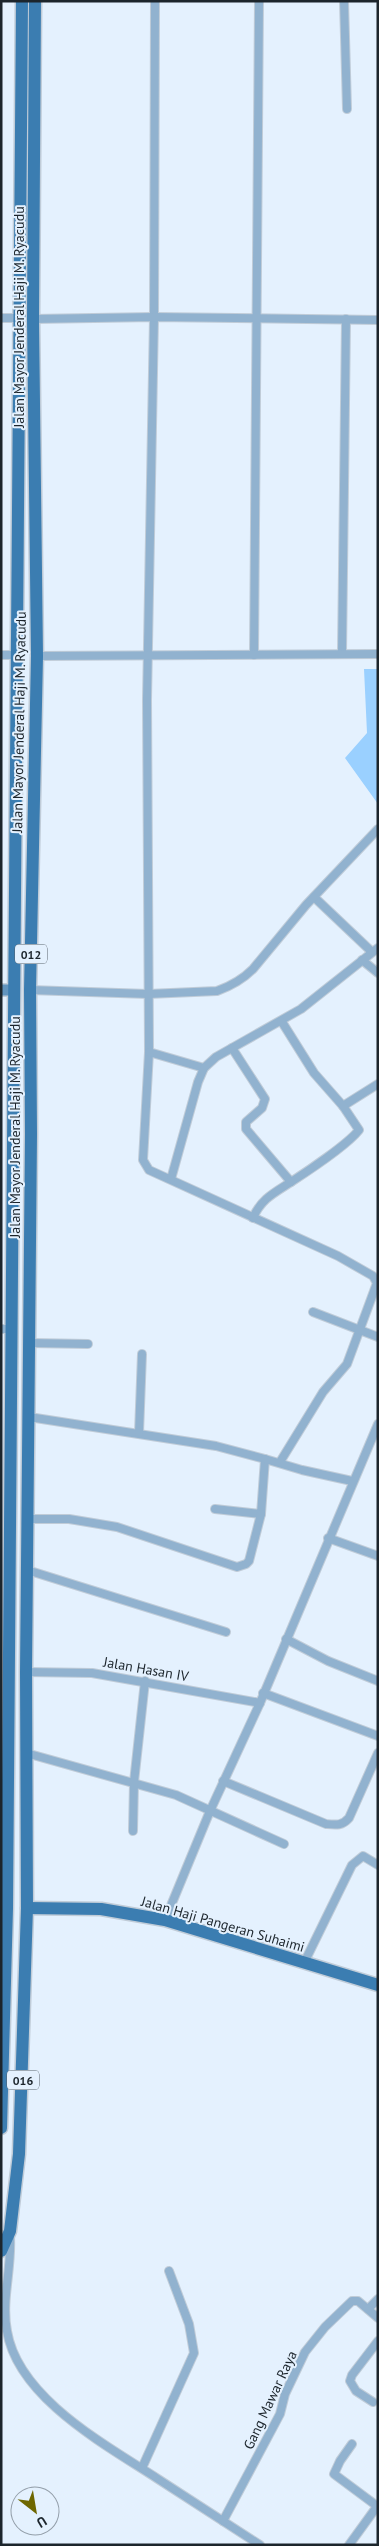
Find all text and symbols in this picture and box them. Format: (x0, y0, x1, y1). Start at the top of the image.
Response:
street label: Jalan Mayor Jenderal Haji M. Ryacudu (10, 206, 28, 429)
street label: Jalan Mayor Jenderal Haji M. Ryacudu (8, 611, 30, 834)
road number: 012 (15, 944, 47, 964)
street label: Jalan Mayor Jenderal Haji M. Ryacudu (6, 1016, 24, 1239)
street label: Jalan Hasan IV (101, 1652, 190, 1685)
street label: Jalan Haji Pangeran Suhaimi (138, 1892, 307, 1956)
road number: 016 (7, 2070, 39, 2090)
street label: Gang Mawar Raya (239, 2348, 301, 2452)
north arrow (10, 2486, 60, 2536)
text: U (33, 2512, 50, 2532)

